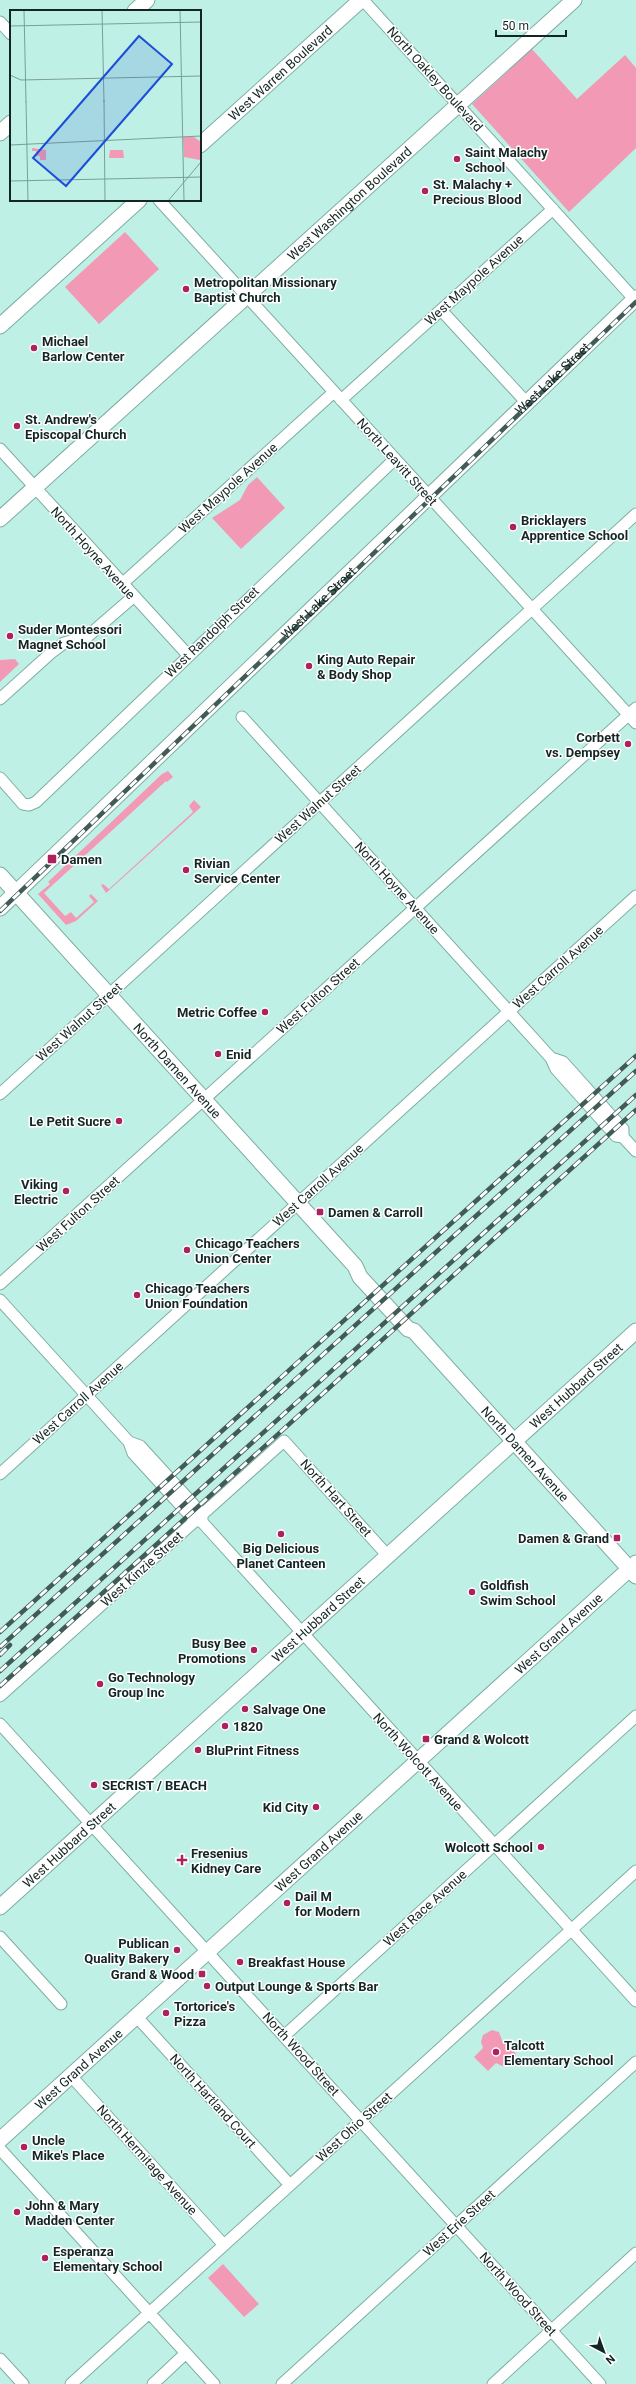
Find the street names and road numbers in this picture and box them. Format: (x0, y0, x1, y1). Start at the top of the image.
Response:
street label: West Warren Boulevard (225, 22, 335, 123)
street label: North Oakley Boulevard (384, 24, 486, 134)
street label: West Washington Boulevard (284, 143, 414, 263)
street label: West Maypole Avenue (422, 232, 526, 328)
street label: West Lake Street (512, 339, 592, 418)
street label: North Leavitt Street (354, 415, 440, 509)
street label: West Maypole Avenue (176, 440, 280, 536)
street label: North Hoyne Avenue (48, 504, 138, 602)
street label: West Lake Street (278, 564, 359, 642)
street label: West Randolph Street (162, 583, 262, 681)
street label: West Walnut Street (272, 762, 364, 846)
street label: North Hoyne Avenue (352, 839, 442, 937)
street label: West Carroll Avenue (510, 923, 606, 1011)
street label: West Fulton Street (274, 955, 362, 1037)
street label: West Walnut Street (33, 980, 125, 1064)
street label: North Damen Avenue (131, 1020, 224, 1121)
street label: West Carroll Avenue (270, 1141, 366, 1229)
street label: West Fulton Street (34, 1173, 122, 1255)
street label: West Hubbard Street (526, 1340, 625, 1431)
street label: West Carroll Avenue (30, 1359, 126, 1447)
street label: North Damen Avenue (478, 1403, 572, 1504)
street label: North Hart Street (297, 1456, 375, 1540)
street label: West Kinzie Street (98, 1528, 186, 1610)
street label: West Hubbard Street (269, 1573, 367, 1665)
street label: West Grand Avenue (512, 1590, 605, 1677)
street label: North Wolcott Avenue (370, 1710, 466, 1814)
street label: West Hubbard Street (19, 1799, 118, 1890)
street label: West Grand Avenue (272, 1808, 365, 1895)
street label: West Race Avenue (380, 1867, 470, 1949)
street label: North Wood Street (260, 2009, 342, 2099)
street label: West Grand Avenue (32, 2025, 125, 2112)
street label: North Hartland Court (167, 2051, 259, 2151)
street label: West Ohio Street (313, 2089, 395, 2165)
street label: North Hermitage Avenue (94, 2102, 200, 2218)
street label: West Erie Street (420, 2187, 498, 2259)
street label: North Wood Street (477, 2249, 559, 2339)

